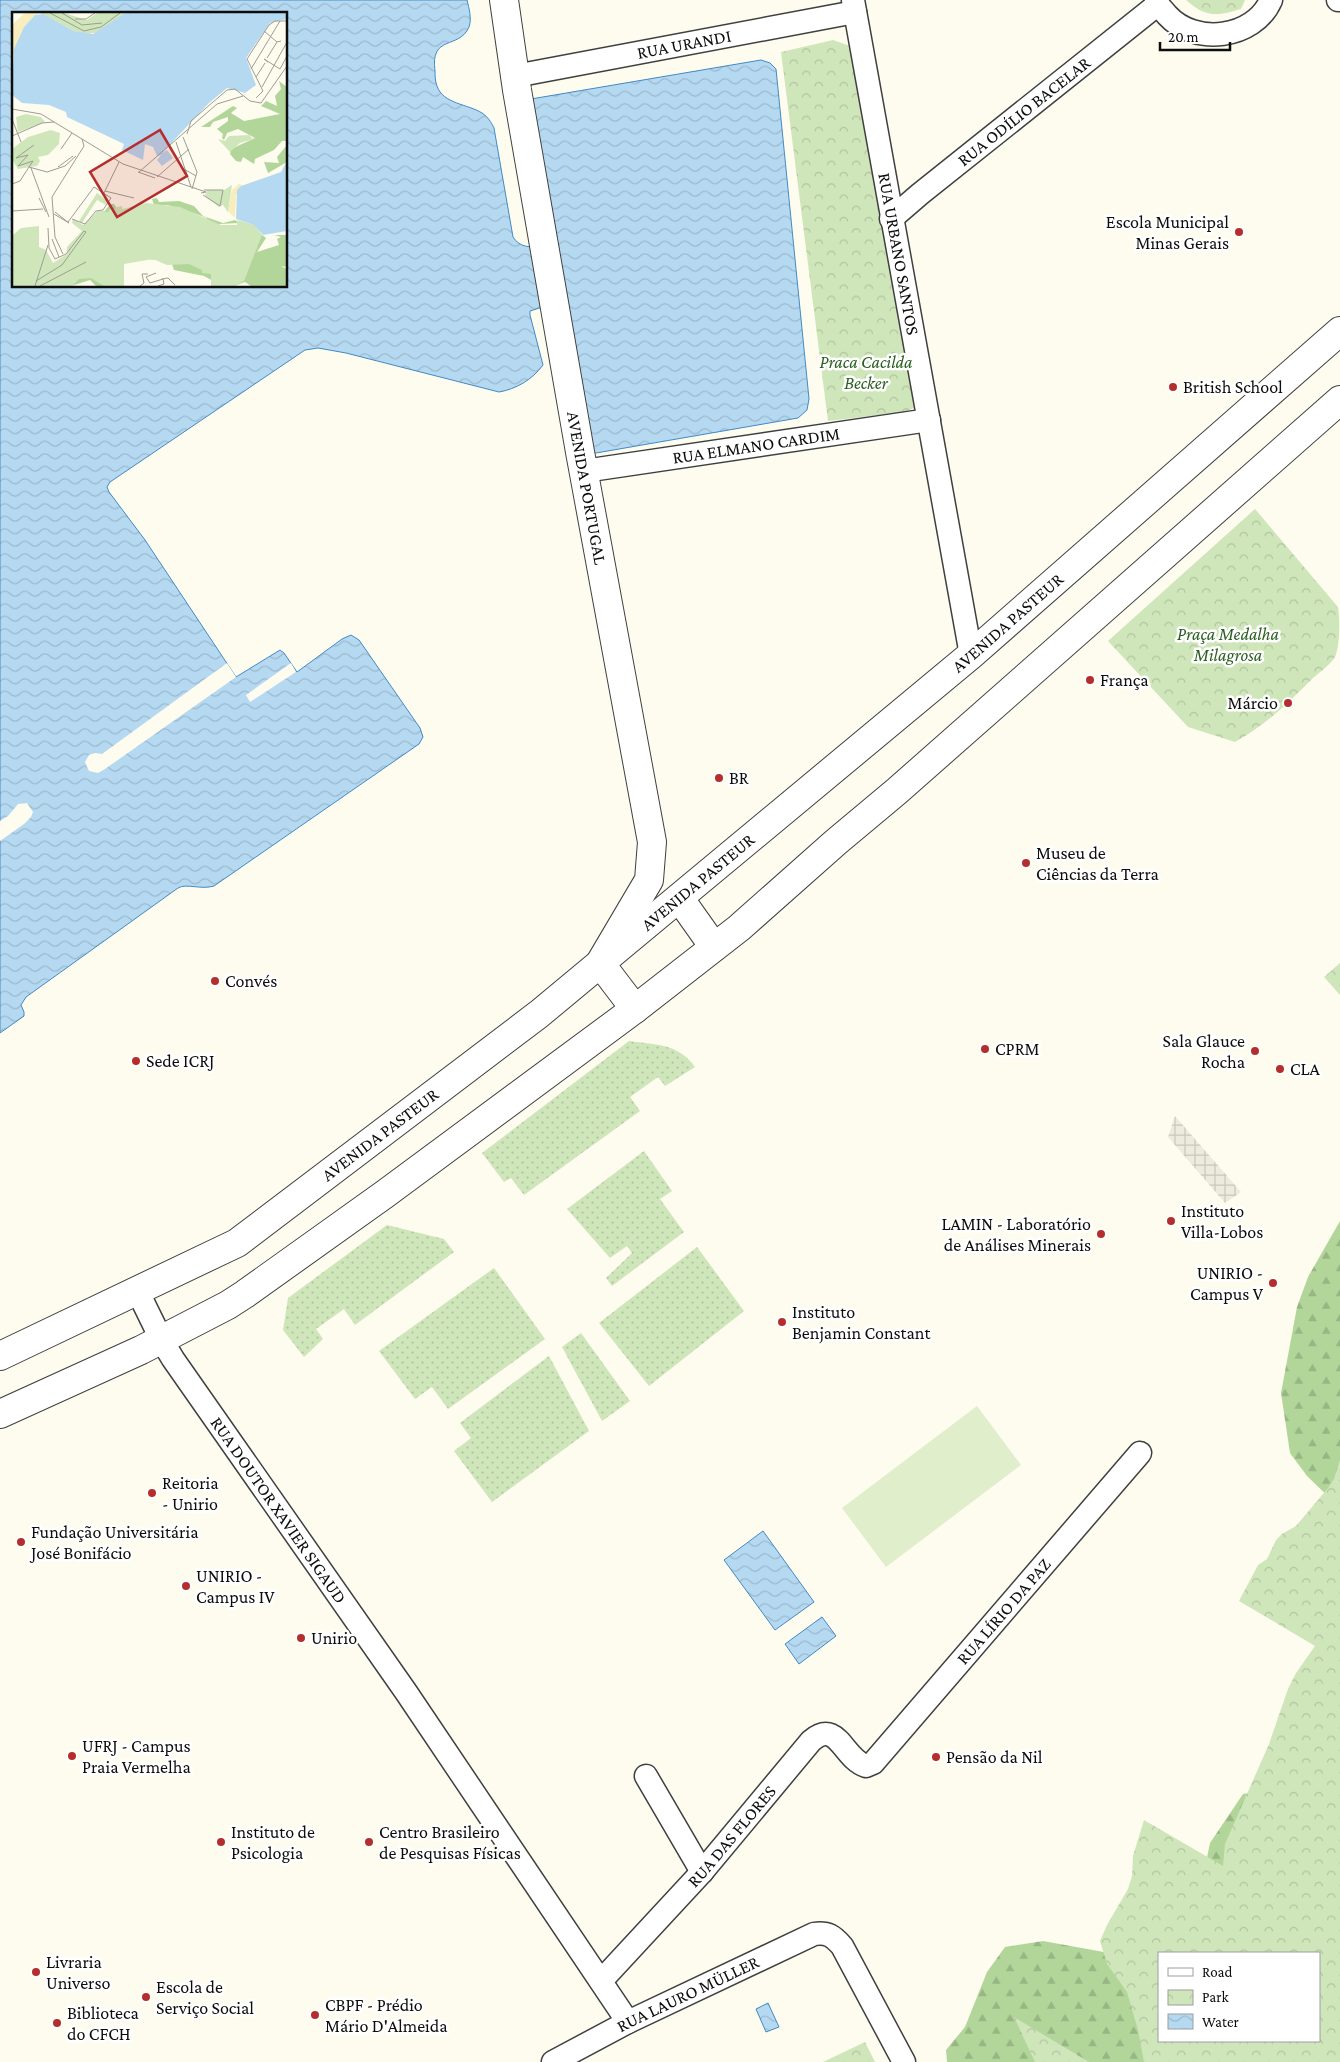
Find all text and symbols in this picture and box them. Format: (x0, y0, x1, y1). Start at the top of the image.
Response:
inset map (12, 12, 288, 288)
scale bar (1160, 20, 1230, 52)
street label: RUA URANDI (635, 26, 733, 63)
text: 20 m (1168, 29, 1199, 45)
street label: RUA ODÍLIO BACELAR (954, 52, 1095, 170)
street label: RUA URBANO SANTOS (874, 171, 923, 337)
place label: Escola Municipal Minas Gerais (1106, 212, 1229, 253)
marker: Escola Municipal Minas Gerais (1233, 226, 1245, 238)
park label: Praca Cacilda Becker (819, 352, 913, 393)
place label: British School (1183, 377, 1283, 397)
marker: British School (1167, 381, 1179, 393)
street label: AVENIDA PORTUGAL (563, 410, 611, 566)
street label: RUA ELMANO CARDIM (671, 423, 841, 468)
street label: AVENIDA PASTEUR (948, 568, 1068, 677)
park label: Praça Medalha Milagrosa (1177, 624, 1279, 665)
place label: França (1100, 670, 1149, 690)
marker: França (1084, 674, 1096, 686)
place label: Márcio (1228, 693, 1278, 713)
marker: Márcio (1282, 697, 1294, 709)
place label: BR (729, 768, 750, 788)
marker: BR (713, 772, 725, 784)
street label: AVENIDA PASTEUR (637, 829, 759, 935)
place label: Museu de Ciências da Terra (1036, 843, 1159, 884)
marker: Museu de Ciências da Terra (1020, 857, 1032, 869)
place label: Convés (225, 971, 277, 991)
marker: Convés (209, 975, 221, 987)
place label: Sala Glauce Rocha (1163, 1031, 1245, 1072)
place label: CPRM (995, 1039, 1040, 1059)
marker: CPRM (979, 1043, 991, 1055)
marker: Sala Glauce Rocha (1249, 1045, 1261, 1057)
place label: Sede ICRJ (146, 1051, 214, 1071)
marker: Sede ICRJ (130, 1055, 142, 1067)
place label: CLA (1290, 1059, 1321, 1079)
marker: CLA (1274, 1063, 1286, 1075)
street label: AVENIDA PASTEUR (318, 1083, 443, 1185)
place label: Instituto Villa-Lobos (1181, 1201, 1263, 1242)
place label: LAMIN - Laboratório de Análises Minerais (942, 1214, 1091, 1255)
marker: Instituto Villa-Lobos (1165, 1215, 1177, 1227)
marker: LAMIN - Laboratório de Análises Minerais (1095, 1228, 1107, 1240)
place label: UNIRIO - Campus V (1190, 1263, 1264, 1304)
marker: UNIRIO - Campus V (1267, 1277, 1279, 1289)
place label: Instituto Benjamin Constant (792, 1302, 931, 1344)
marker: Instituto Benjamin Constant (776, 1316, 788, 1328)
street label: RUA DOUTOR XAVIER SIGAUD (207, 1413, 351, 1607)
place label: Reitoria - Unirio (162, 1473, 219, 1514)
marker: Reitoria - Unirio (146, 1487, 158, 1499)
place label: Fundação Universitária José Bonifácio (29, 1522, 199, 1563)
marker: Fundação Universitária José Bonifácio (15, 1536, 27, 1548)
street label: RUA LÍRIO DA PAZ (952, 1554, 1055, 1668)
place label: UNIRIO - Campus IV (196, 1566, 275, 1607)
marker: UNIRIO - Campus IV (180, 1580, 192, 1592)
place label: Unirio (311, 1628, 357, 1648)
marker: Unirio (295, 1632, 307, 1644)
place label: UFRJ - Campus Praia Vermelha (82, 1736, 191, 1777)
place label: Pensão da Nil (946, 1747, 1043, 1767)
marker: UFRJ - Campus Praia Vermelha (66, 1750, 78, 1762)
marker: Pensão da Nil (930, 1751, 942, 1763)
street label: RUA DAS FLORES (683, 1781, 780, 1891)
place label: Instituto de Psicologia (231, 1822, 315, 1863)
place label: Centro Brasileiro de Pesquisas Físicas (379, 1822, 521, 1863)
marker: Instituto de Psicologia (215, 1836, 227, 1848)
marker: Centro Brasileiro de Pesquisas Físicas (363, 1836, 375, 1848)
street label: RUA LAURO MÜLLER (613, 1951, 763, 2036)
place label: Livraria Universo (46, 1952, 110, 1993)
legend (1158, 1952, 1320, 2042)
text: Road (1202, 1964, 1233, 1980)
marker: Livraria Universo (30, 1966, 42, 1978)
place label: Escola de Serviço Social (156, 1977, 254, 2018)
text: Park (1202, 1989, 1229, 2005)
marker: Escola de Serviço Social (140, 1991, 152, 2003)
place label: CBPF - Prédio Mário D'Almeida (325, 1995, 448, 2036)
place label: Biblioteca do CFCH (67, 2003, 139, 2044)
marker: CBPF - Prédio Mário D'Almeida (309, 2009, 321, 2021)
text: Water (1202, 2014, 1239, 2030)
marker: Biblioteca do CFCH (51, 2017, 63, 2029)

